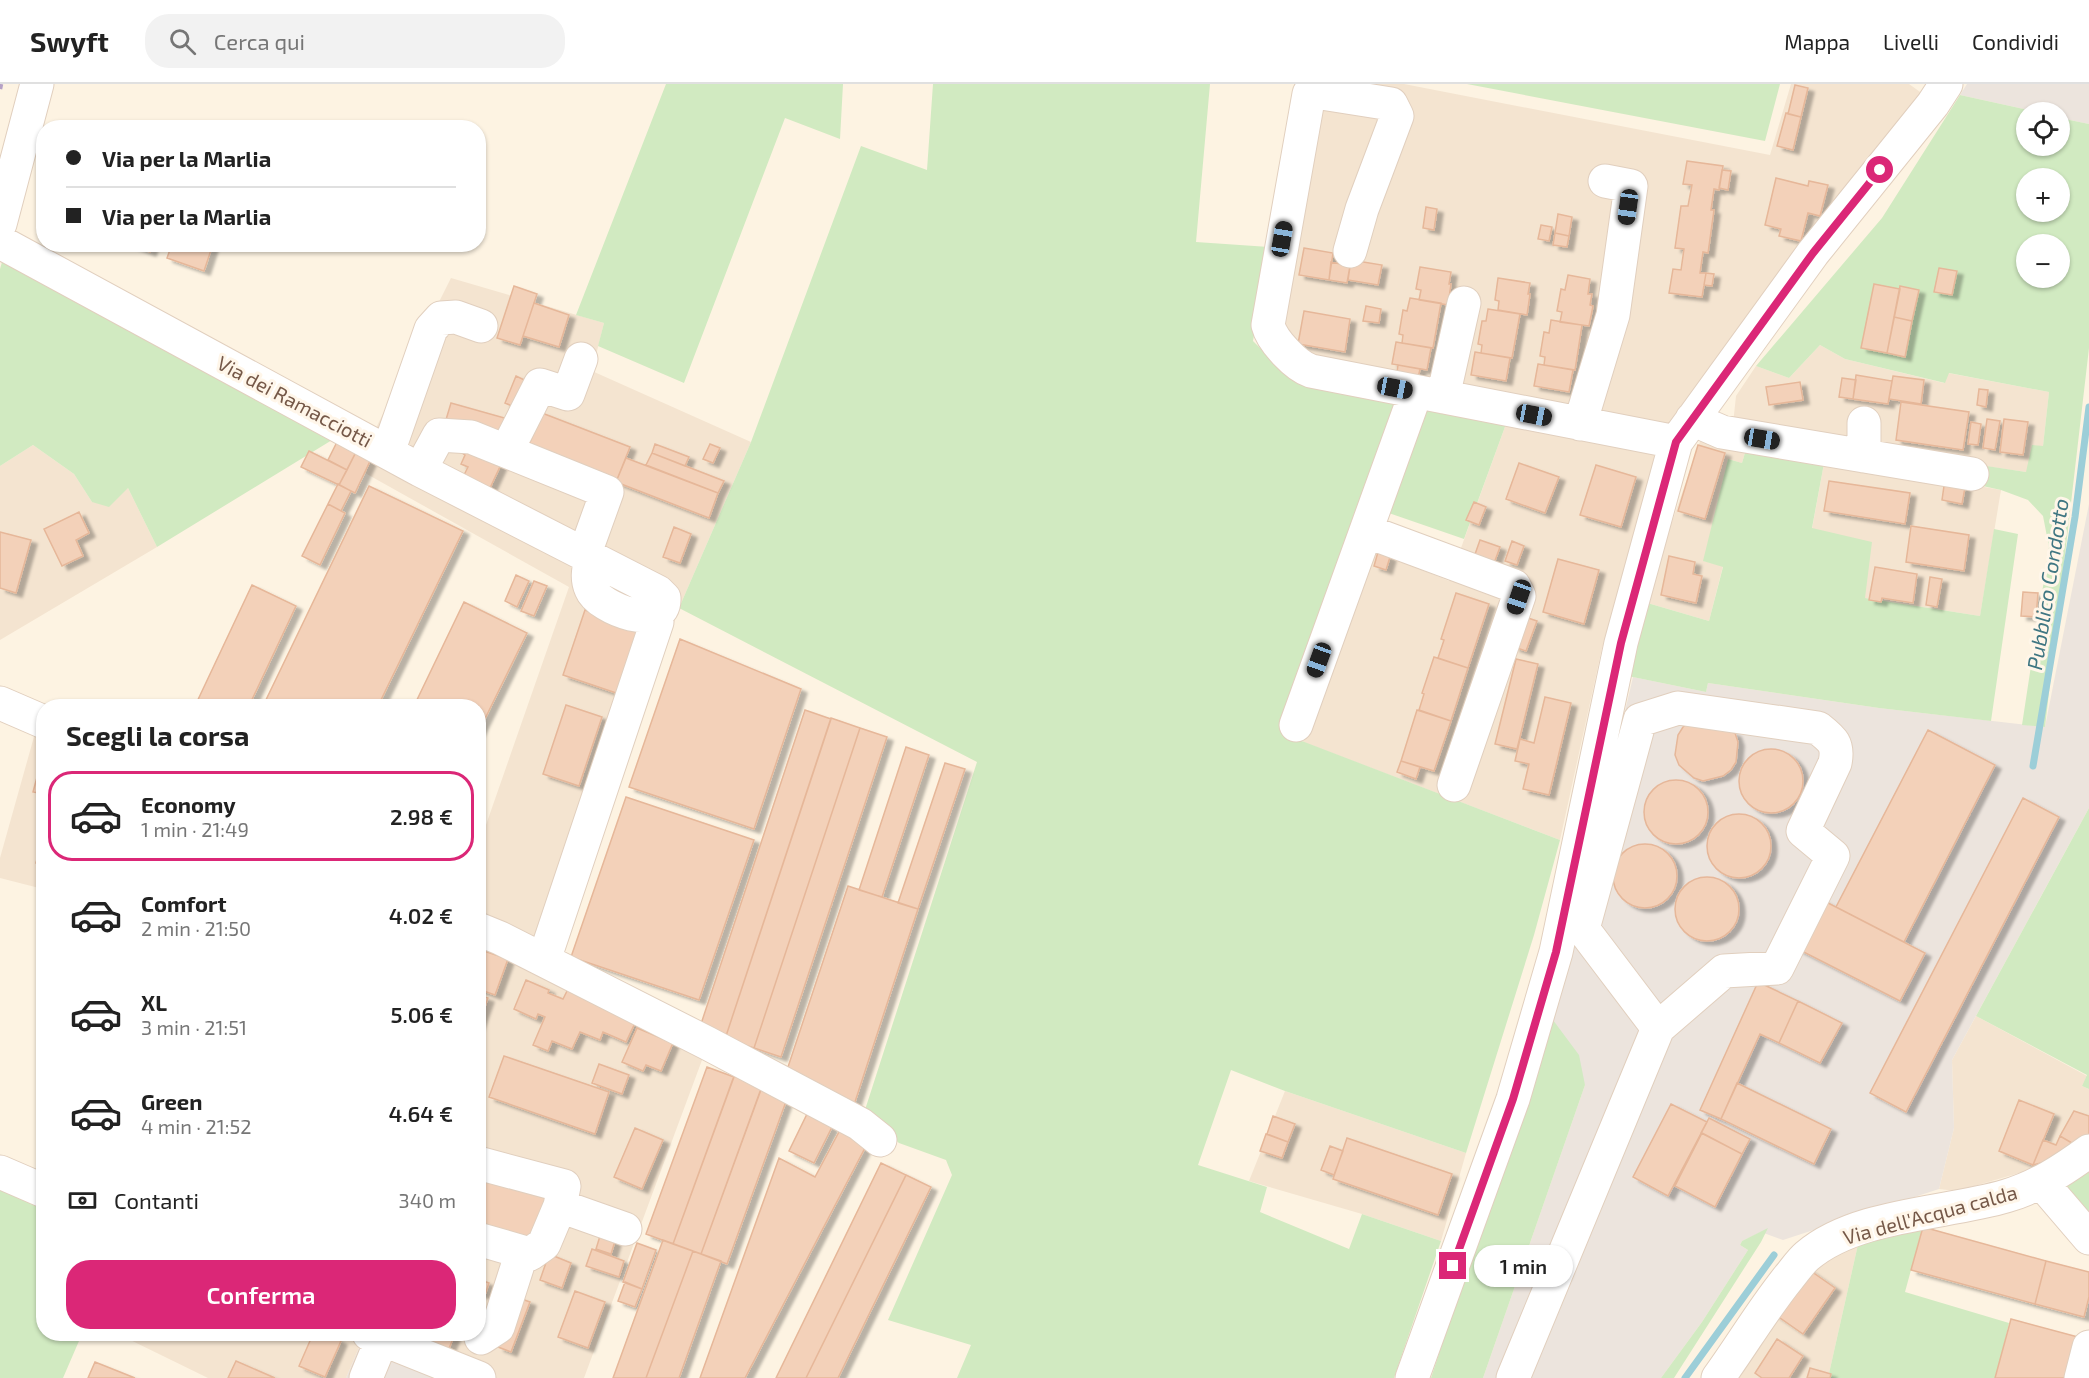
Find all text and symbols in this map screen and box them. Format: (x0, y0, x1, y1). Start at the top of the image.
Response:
search box (145, 14, 565, 68)
text: Swyft (30, 24, 109, 58)
icon: search (166, 25, 199, 58)
text: Cerca qui (214, 28, 305, 54)
text: Mappa (1784, 29, 1850, 54)
text: Livelli (1883, 29, 1939, 54)
text: Condividi (1972, 29, 2059, 54)
map controls (2016, 102, 2070, 288)
button: locate (2016, 102, 2070, 156)
text: Via per la Marlia (102, 145, 271, 171)
route start (1866, 156, 1893, 183)
button: + (2016, 168, 2070, 222)
car (1617, 188, 1639, 226)
text: Via per la Marlia (102, 203, 271, 229)
car (1270, 220, 1294, 258)
button: − (2016, 234, 2070, 288)
street label: Via dei Ramacciotti (213, 350, 377, 452)
car (1376, 376, 1414, 400)
car (1515, 403, 1553, 427)
car (1743, 427, 1781, 451)
water label: Pubblico Condotto (2021, 496, 2073, 672)
car (1505, 577, 1533, 617)
car (1304, 640, 1334, 680)
text: Scegli la corsa (66, 719, 249, 751)
icon: car (69, 789, 123, 843)
text: Economy (141, 791, 236, 817)
text: 2.98 € (390, 803, 453, 829)
text: 1 min · 21:49 (141, 817, 249, 841)
icon: car (69, 888, 123, 942)
text: Comfort (141, 890, 226, 916)
text: 4.02 € (389, 902, 453, 928)
text: 2 min · 21:50 (141, 916, 251, 940)
icon: car (69, 987, 123, 1041)
text: XL (141, 989, 167, 1015)
text: 5.06 € (390, 1001, 453, 1027)
text: 3 min · 21:51 (141, 1015, 247, 1039)
icon: car (69, 1086, 123, 1140)
text: Green (141, 1088, 203, 1114)
text: 4.64 € (388, 1100, 453, 1126)
text: 4 min · 21:52 (141, 1114, 251, 1138)
street label: Via dell'Acqua calda (1840, 1179, 2020, 1249)
icon: cash (66, 1184, 99, 1217)
text: Contanti (114, 1187, 199, 1213)
text: 340 m (399, 1188, 456, 1212)
callout: 1 min (1474, 1245, 1573, 1287)
route end (1439, 1252, 1466, 1279)
text: 1 min (1500, 1254, 1547, 1278)
button: Conferma (66, 1260, 456, 1329)

